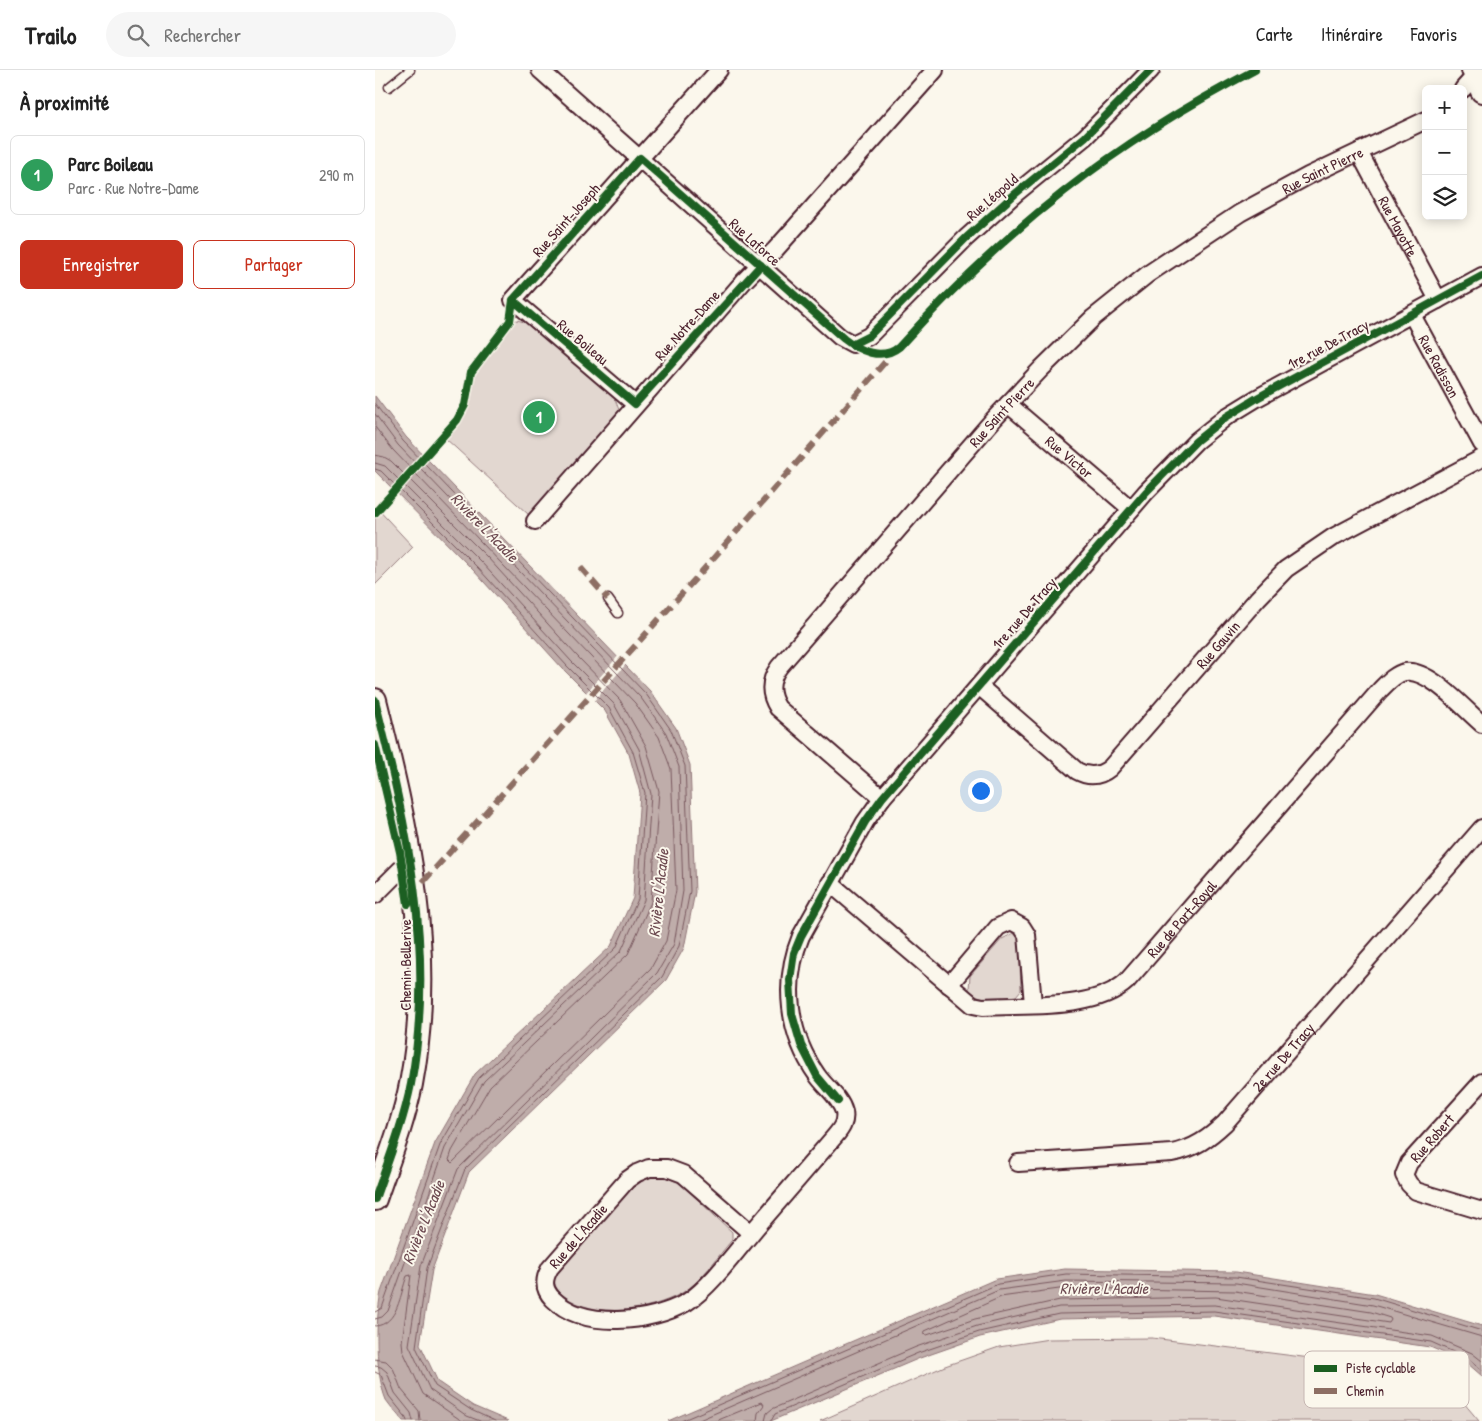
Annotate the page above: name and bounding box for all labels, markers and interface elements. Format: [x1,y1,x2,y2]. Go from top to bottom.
search box [106,12,456,57]
text: Trailo [25,19,76,51]
icon: search [124,21,152,49]
text: Rechercher [164,22,241,48]
text: Carte [1256,22,1293,47]
text: Itinéraire [1321,22,1383,47]
text: Favoris [1411,22,1457,47]
map controls [1422,85,1467,220]
button: + [1422,85,1467,130]
text: À proximité [20,88,109,117]
button: − [1422,130,1467,175]
street label: Rue Saint Pierre [1278,141,1366,199]
text: Parc Boileau [68,151,153,177]
text: 1 [34,164,40,186]
text: 290 m [319,164,354,186]
street label: Rue Léopold [962,169,1022,225]
button: layers [1422,175,1467,220]
text: Parc · Rue Notre-Dame [68,177,199,199]
street label: Rue Saint-Joseph [527,179,605,261]
street label: Rue Mayotte [1374,192,1423,260]
street label: Rue Laforce [725,213,785,271]
button: Enregistrer [20,240,183,289]
button: Partager [193,240,355,289]
street label: Rue Notre-Dame [650,285,724,365]
street label: Rue Boileau [553,314,613,370]
street label: 1re rue De Tracy [1284,314,1372,374]
street label: Rue Radisson [1414,331,1465,401]
street label: Rue Saint Pierre [964,372,1039,451]
pin: 1 [523,398,555,436]
street label: Rue Victor [1041,430,1098,483]
water label: Rivière L'Acadie [446,488,524,567]
street label: 1re rue De Tracy [987,572,1061,654]
street label: Rue Gauvin [1191,616,1245,673]
your location [968,778,994,804]
water label: Rivière L'Acadie [642,847,674,938]
street label: Rue de Port-Royal [1142,875,1221,962]
street label: Chemin Bellerive [395,919,416,1011]
street label: 2e rue De Tracy [1247,1018,1319,1096]
street label: Rue Robert [1405,1109,1460,1167]
water label: Rivière L'Acadie [396,1176,450,1267]
street label: Rue de L'Acadie [544,1199,612,1273]
water label: Rivière L'Acadie [1060,1277,1149,1299]
legend [1304,1351,1469,1408]
text: Piste cyclable [1346,1358,1416,1378]
text: Chemin [1346,1381,1384,1400]

